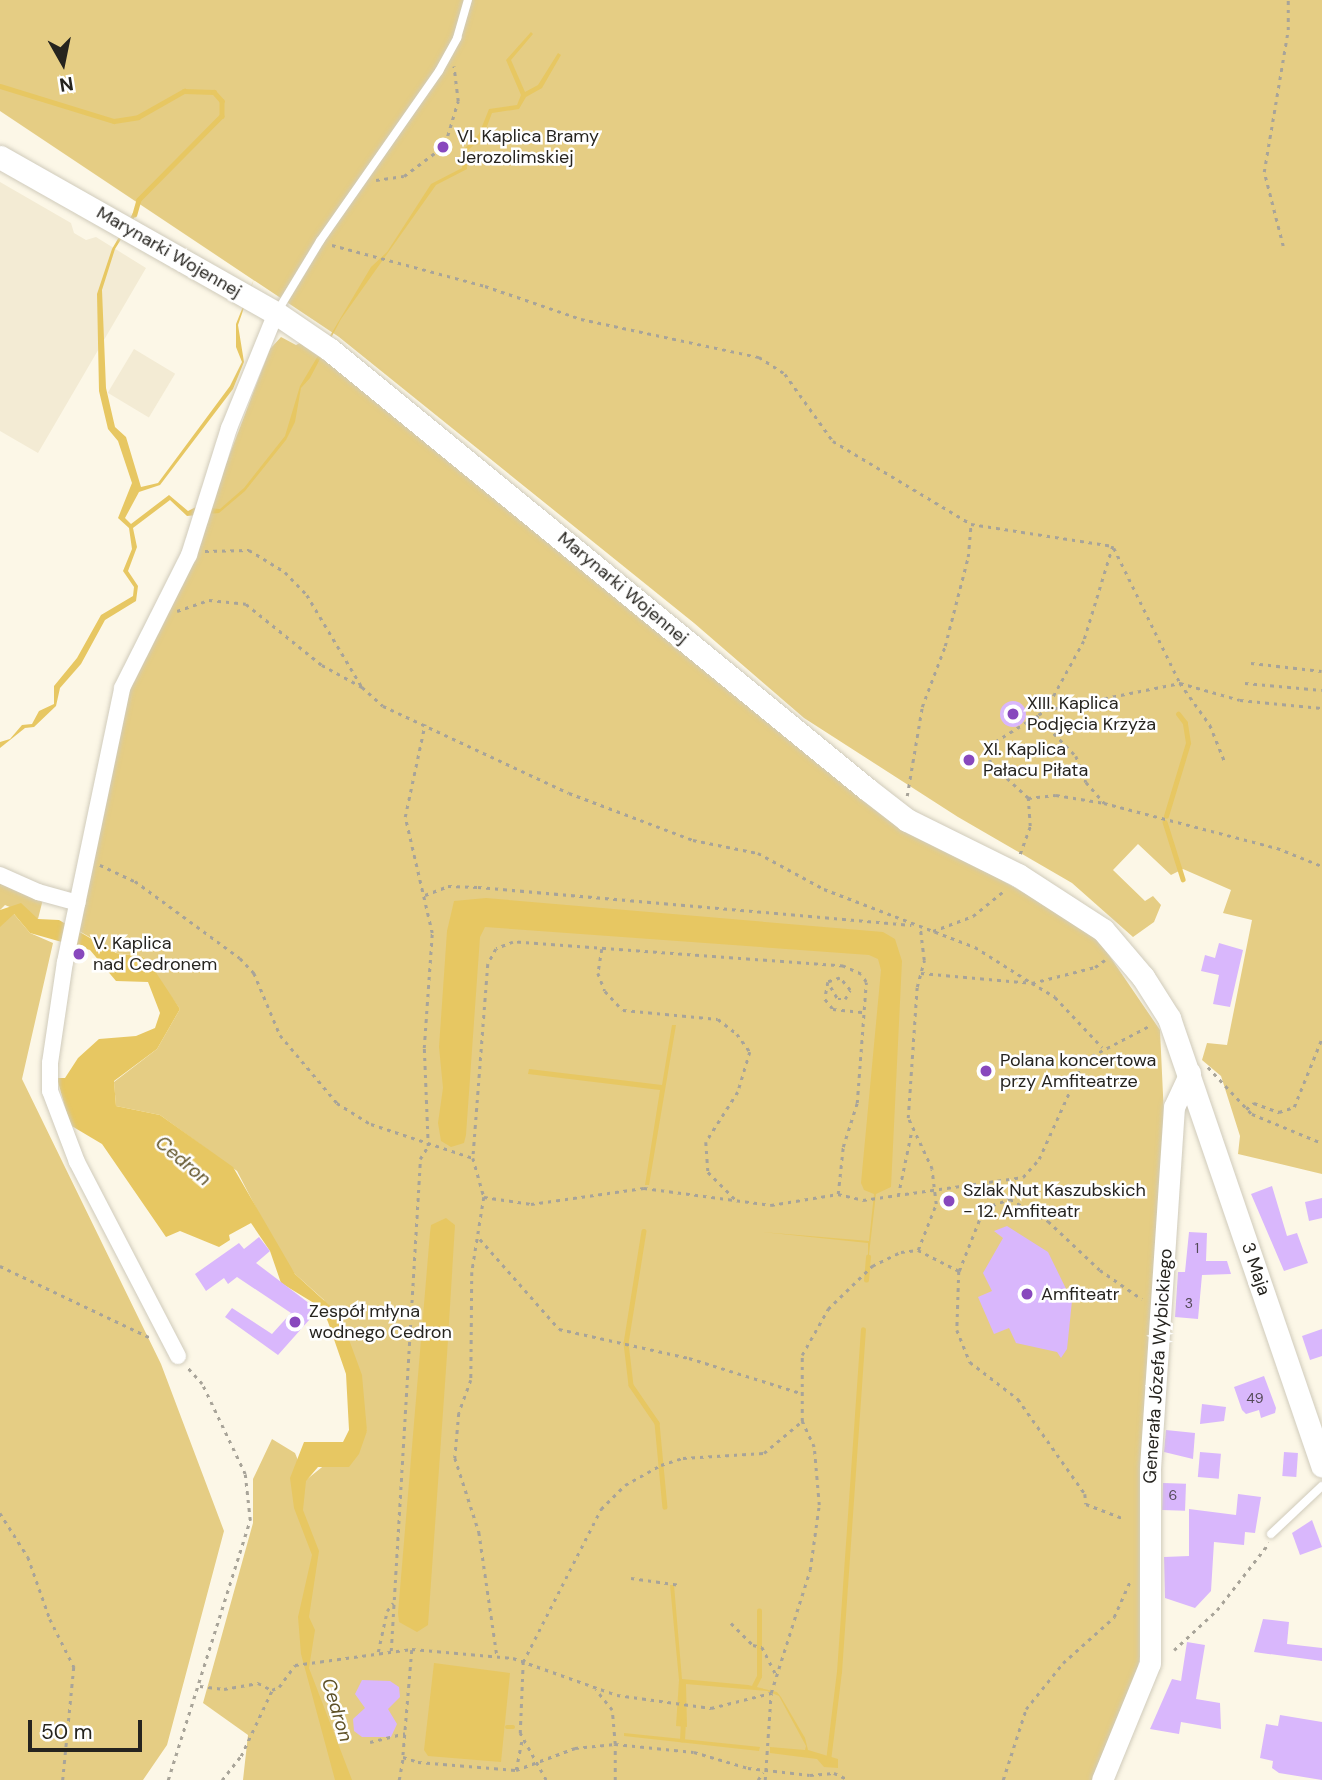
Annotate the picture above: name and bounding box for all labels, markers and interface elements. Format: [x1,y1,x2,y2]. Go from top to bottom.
north arrow [28,28,98,98]
text: N [58,71,75,98]
place label: VI. Kaplica Bramy Jerozolimskiej [457,126,599,168]
marker: VI. Kaplica Bramy Jerozolimskiej [435,139,451,155]
street label: Marynarki Wojennej [93,202,245,302]
street label: Marynarki Wojennej [553,527,693,649]
place label: XIII. Kaplica Podjęcia Krzyża [1027,693,1156,736]
marker: XIII. Kaplica Podjęcia Krzyża [1005,706,1021,722]
place label: XI. Kaplica Pałacu Piłata [983,739,1088,782]
marker: XI. Kaplica Pałacu Piłata [961,752,977,768]
place label: V. Kaplica nad Cedronem [93,933,217,976]
marker: V. Kaplica nad Cedronem [71,946,87,962]
place label: Polana koncertowa przy Amfiteatrze [1000,1050,1156,1092]
marker: Polana koncertowa przy Amfiteatrze [978,1063,994,1079]
water label: Cedron [151,1131,215,1191]
place label: Szlak Nut Kaszubskich - 12. Amfiteatr [963,1180,1146,1222]
marker: Szlak Nut Kaszubskich - 12. Amfiteatr [941,1193,957,1209]
house number: 1 [1195,1240,1199,1256]
street label: 3 Maja [1237,1240,1275,1298]
street label: Generała Józefa Wybickiego [1139,1248,1177,1484]
place label: Amfiteatr [1041,1283,1119,1305]
marker: Amfiteatr [1019,1286,1035,1302]
house number: 3 [1185,1295,1193,1311]
place label: Zespół młyna wodnego Cedron [309,1301,452,1344]
marker: Zespół młyna wodnego Cedron [287,1314,303,1330]
house number: 49 [1246,1390,1264,1406]
house number: 6 [1169,1487,1177,1503]
water label: Cedron [317,1676,357,1744]
scale bar [32,1706,145,1750]
text: 50 m [41,1718,92,1746]

